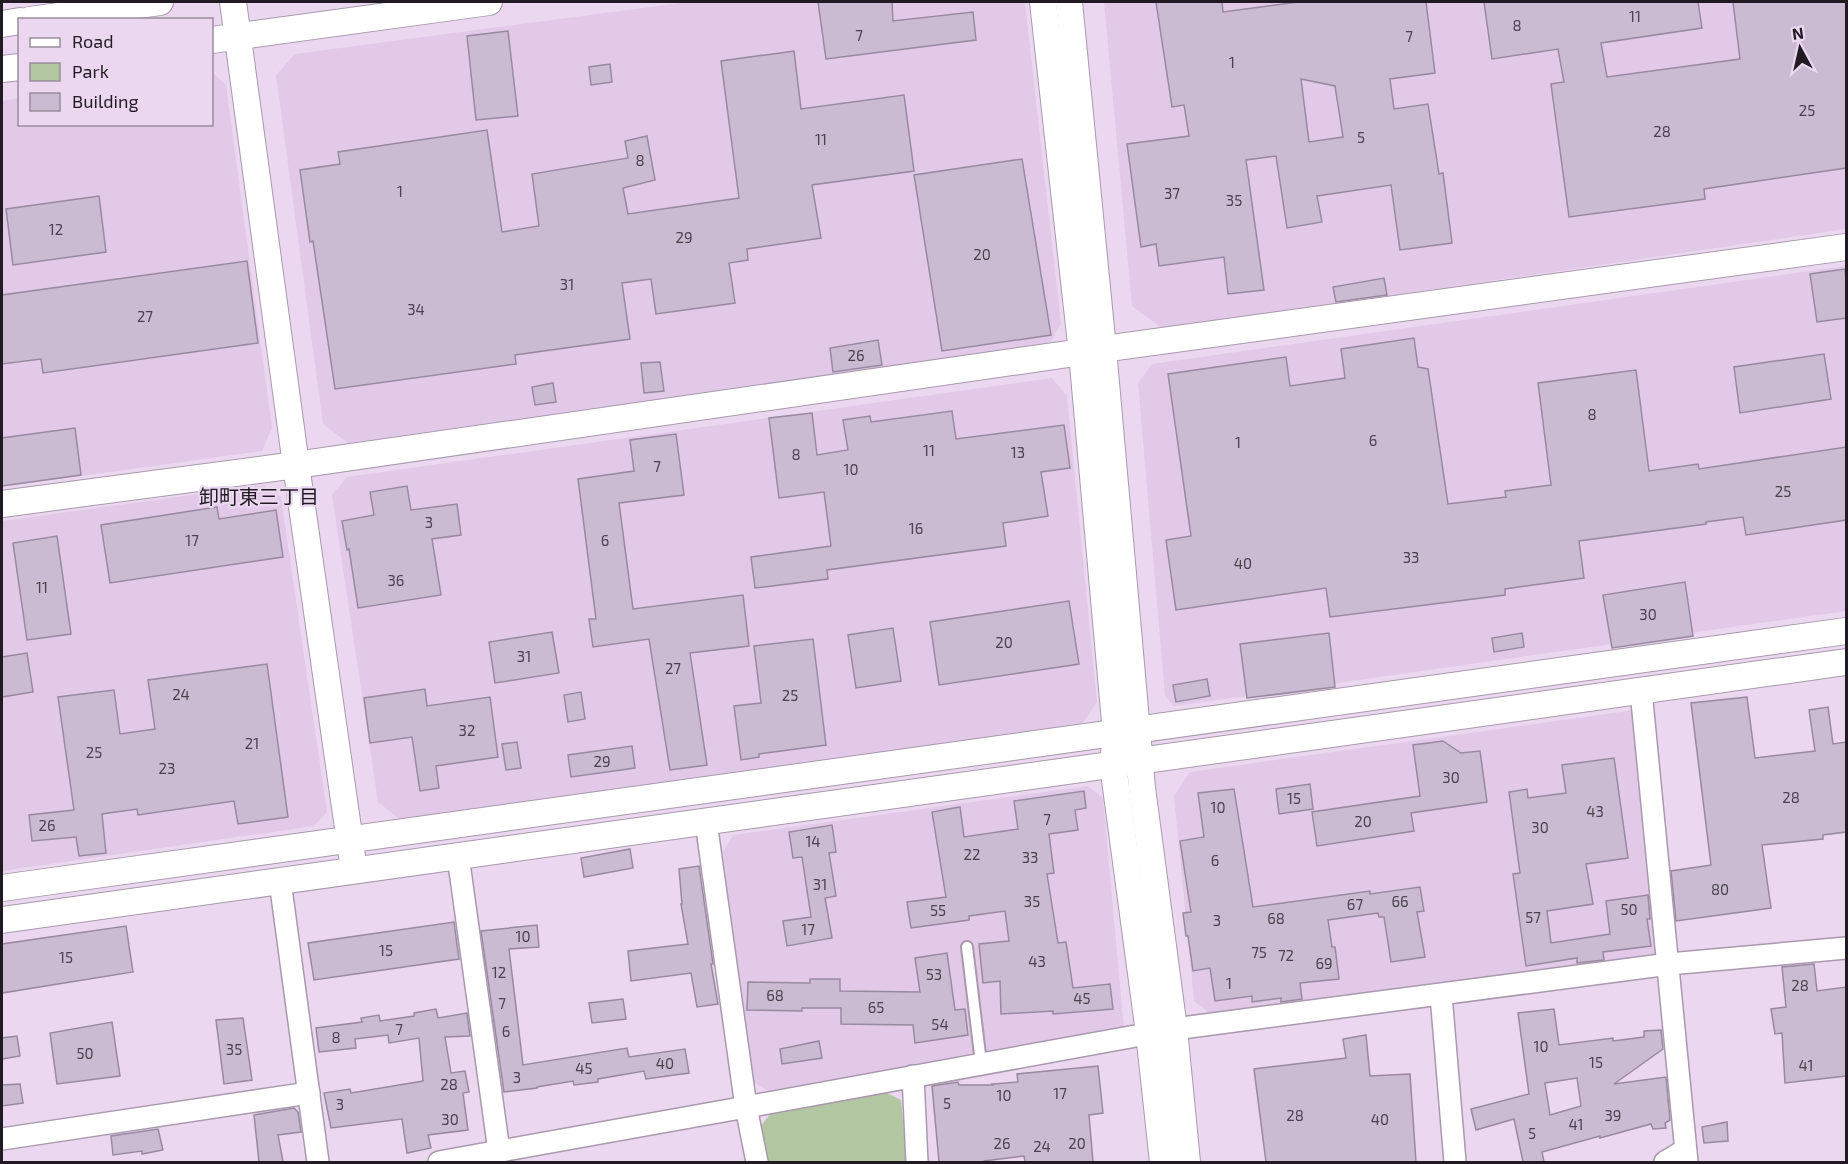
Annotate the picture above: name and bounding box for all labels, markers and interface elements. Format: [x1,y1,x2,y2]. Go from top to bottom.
house number: 11 [1629,7,1641,25]
house number: 8 [1512,16,1522,34]
legend [18,18,213,126]
north arrow [1770,18,1830,78]
text: N [1791,22,1805,43]
house number: 7 [855,26,863,44]
house number: 7 [1405,27,1413,45]
text: Road [72,30,113,52]
house number: 1 [1229,53,1235,71]
text: Park [72,60,109,82]
text: Building [72,90,139,112]
house number: 25 [1799,101,1815,119]
house number: 28 [1653,122,1671,140]
house number: 5 [1357,128,1365,146]
house number: 11 [815,130,827,148]
house number: 8 [635,151,645,169]
house number: 1 [397,182,403,200]
house number: 37 [1164,184,1180,202]
house number: 35 [1226,191,1242,209]
house number: 12 [49,220,63,238]
house number: 29 [675,228,693,246]
house number: 20 [973,245,991,263]
house number: 31 [560,275,574,293]
house number: 34 [407,300,425,318]
house number: 27 [137,307,153,325]
house number: 26 [847,346,865,364]
house number: 8 [1587,405,1597,423]
house number: 6 [1369,431,1377,449]
house number: 1 [1235,433,1241,451]
house number: 11 [923,441,935,459]
house number: 13 [1011,443,1025,461]
house number: 8 [791,445,801,463]
house number: 7 [653,457,661,475]
house number: 10 [843,460,859,478]
house number: 25 [1775,482,1791,500]
district label: 卸町東三丁目 [199,484,319,508]
house number: 3 [425,513,433,531]
house number: 16 [909,519,923,537]
house number: 17 [185,531,199,549]
house number: 6 [601,531,609,549]
house number: 33 [1403,548,1419,566]
house number: 40 [1234,554,1252,572]
house number: 36 [388,571,404,589]
house number: 11 [36,578,48,596]
house number: 30 [1639,605,1657,623]
house number: 20 [995,633,1013,651]
house number: 31 [517,647,531,665]
house number: 27 [665,659,681,677]
house number: 24 [172,685,190,703]
house number: 25 [782,686,798,704]
house number: 32 [459,721,475,739]
house number: 21 [245,734,259,752]
house number: 25 [86,743,102,761]
house number: 29 [593,752,611,770]
house number: 23 [159,759,175,777]
house number: 30 [1442,768,1460,786]
house number: 28 [1782,788,1800,806]
house number: 15 [1287,789,1301,807]
house number: 10 [1210,798,1226,816]
house number: 43 [1586,802,1604,820]
house number: 7 [1043,810,1051,828]
house number: 20 [1354,812,1372,830]
house number: 26 [38,816,56,834]
house number: 30 [1531,818,1549,836]
house number: 14 [805,832,821,850]
house number: 22 [964,845,980,863]
house number: 33 [1022,848,1038,866]
house number: 6 [1211,851,1219,869]
house number: 31 [813,875,827,893]
house number: 80 [1711,880,1729,898]
house number: 35 [1024,892,1040,910]
house number: 66 [1391,892,1409,910]
house number: 67 [1347,895,1363,913]
house number: 50 [1620,900,1638,918]
house number: 55 [930,901,946,919]
house number: 57 [1525,908,1541,926]
house number: 68 [1267,909,1285,927]
house number: 3 [1213,911,1221,929]
house number: 17 [801,920,815,938]
house number: 10 [515,927,531,945]
house number: 15 [379,941,393,959]
house number: 75 [1251,943,1267,961]
house number: 72 [1278,946,1294,964]
house number: 15 [59,948,73,966]
house number: 43 [1028,952,1046,970]
house number: 69 [1315,954,1333,972]
house number: 12 [492,963,506,981]
house number: 53 [926,965,942,983]
house number: 1 [1226,974,1232,992]
house number: 28 [1791,976,1809,994]
house number: 68 [766,986,784,1004]
house number: 45 [1073,989,1091,1007]
house number: 7 [498,994,506,1012]
house number: 65 [868,998,884,1016]
house number: 54 [931,1015,949,1033]
house number: 7 [395,1020,403,1038]
house number: 6 [502,1022,510,1040]
house number: 8 [331,1028,341,1046]
house number: 10 [1533,1037,1549,1055]
house number: 35 [226,1040,242,1058]
house number: 50 [76,1044,94,1062]
house number: 15 [1589,1053,1603,1071]
house number: 40 [656,1054,674,1072]
house number: 41 [1798,1056,1814,1074]
house number: 45 [575,1059,593,1077]
house number: 3 [513,1068,521,1086]
house number: 28 [440,1075,458,1093]
house number: 17 [1053,1084,1067,1102]
house number: 10 [996,1086,1012,1104]
house number: 5 [943,1094,951,1112]
house number: 3 [336,1095,344,1113]
house number: 28 [1286,1106,1304,1124]
house number: 39 [1605,1106,1621,1124]
house number: 30 [441,1110,459,1128]
house number: 40 [1371,1110,1389,1128]
house number: 41 [1568,1115,1584,1133]
house number: 5 [1528,1124,1536,1142]
house number: 26 [993,1134,1011,1152]
house number: 20 [1068,1134,1086,1152]
house number: 24 [1033,1137,1051,1155]

